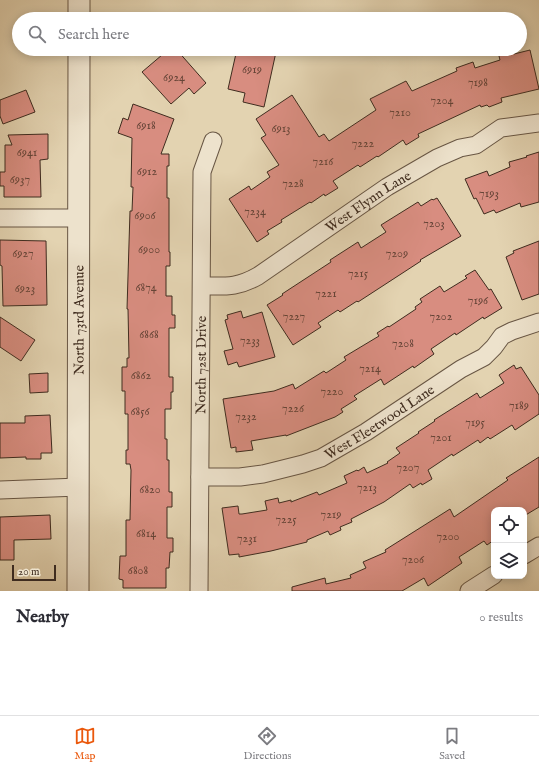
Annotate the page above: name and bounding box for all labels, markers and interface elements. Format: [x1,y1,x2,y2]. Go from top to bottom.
search box [12,12,527,56]
icon: search [26,23,48,45]
text: Search here [58,25,129,44]
house number: 6919 [242,62,262,77]
house number: 6924 [163,70,185,85]
house number: 7198 [468,75,488,90]
house number: 7204 [430,93,454,108]
house number: 7210 [389,105,411,120]
house number: 6918 [136,118,156,133]
house number: 6913 [271,121,291,136]
house number: 7222 [352,136,375,151]
house number: 6941 [17,145,37,160]
house number: 7216 [313,154,334,169]
house number: 6912 [137,164,158,179]
street label: West Flynn Lane [322,167,415,237]
house number: 6937 [10,172,30,187]
house number: 7228 [282,176,304,191]
house number: 7193 [479,186,499,201]
house number: 7234 [244,204,266,219]
house number: 6906 [134,208,157,223]
house number: 7203 [423,216,445,231]
house number: 6900 [138,242,160,257]
house number: 6927 [12,246,34,261]
house number: 7209 [386,246,408,261]
street label: North 73rd Avenue [70,264,89,375]
house number: 7215 [348,266,369,281]
house number: 6874 [135,280,157,295]
house number: 6923 [15,281,35,296]
house number: 7221 [315,286,337,301]
house number: 7196 [468,293,489,308]
house number: 7227 [283,309,305,324]
house number: 7202 [430,309,453,324]
street label: North 72st Drive [192,315,211,414]
house number: 6868 [139,327,159,342]
house number: 7233 [240,333,260,348]
house number: 7208 [392,336,414,351]
house number: 7214 [359,361,381,376]
house number: 6862 [131,368,152,383]
street label: West Fleetwood Lane [321,381,439,464]
house number: 7220 [321,384,343,399]
house number: 7189 [509,398,529,413]
house number: 7226 [282,401,305,416]
house number: 6856 [130,404,151,419]
house number: 7232 [235,409,257,424]
house number: 7195 [465,415,485,430]
house number: 7201 [430,430,452,445]
house number: 7207 [397,460,419,475]
house number: 7213 [357,480,377,495]
house number: 6820 [139,482,161,497]
house number: 7219 [321,507,341,522]
map controls [491,507,527,579]
button: locate [491,507,527,543]
house number: 7225 [275,512,297,527]
house number: 6814 [136,526,156,541]
house number: 7200 [436,529,460,544]
house number: 7231 [237,531,257,546]
button: layers [491,543,527,579]
house number: 7206 [402,552,425,567]
scale bar [12,563,56,582]
house number: 6808 [128,563,148,578]
text: 20 m [18,565,39,579]
text: Nearby [16,607,69,628]
text: 0 results [479,609,523,626]
tab: Map [74,725,96,763]
tab: Directions [244,725,291,763]
tab: Saved [439,725,465,763]

